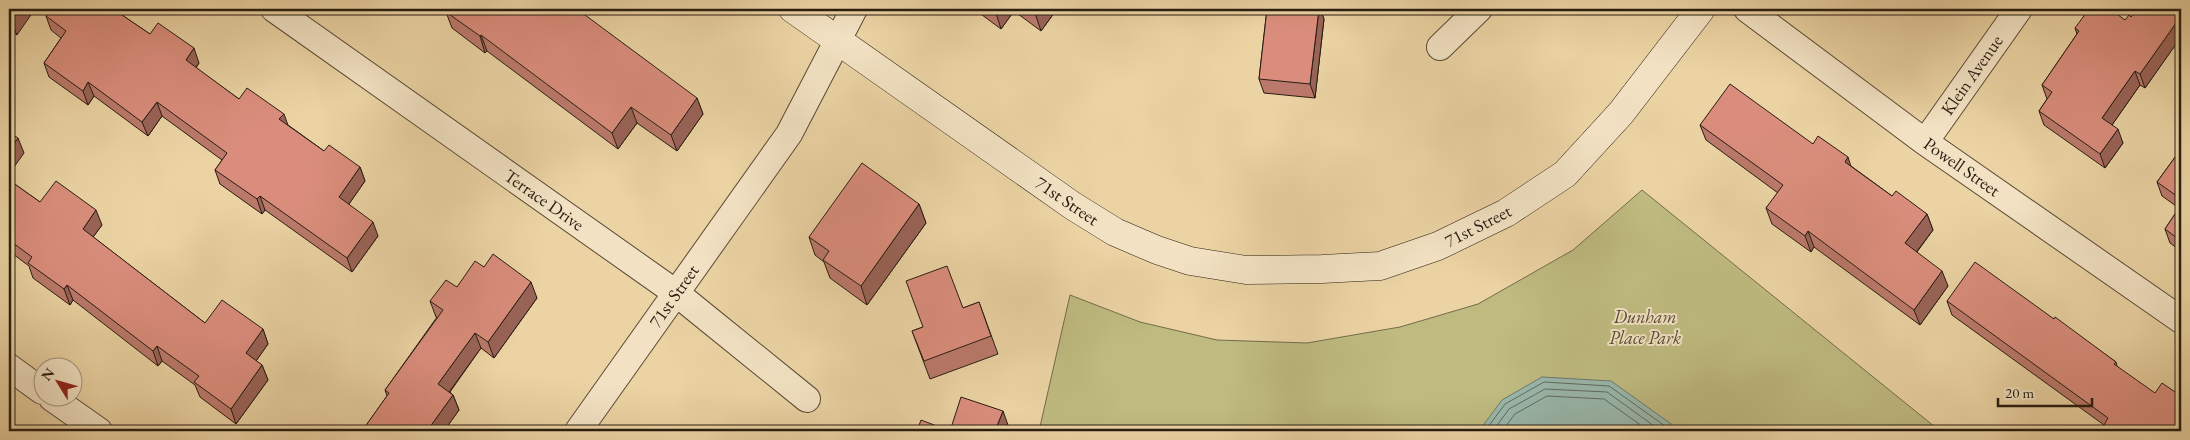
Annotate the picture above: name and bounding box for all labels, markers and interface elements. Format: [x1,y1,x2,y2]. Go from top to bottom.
street label: Klein Avenue [1936,30,2008,119]
street label: Powell Street [1919,132,2005,202]
street label: Terrace Drive [500,164,589,236]
street label: 71st Street [1031,171,1104,230]
street label: 71st Street [1441,199,1515,252]
street label: 71st Street [644,259,704,332]
park label: Dunham Place Park [1609,305,1681,349]
north arrow [32,358,82,408]
text: N [37,364,59,384]
scale bar [1998,375,2091,407]
text: 20 m [2005,383,2034,402]

